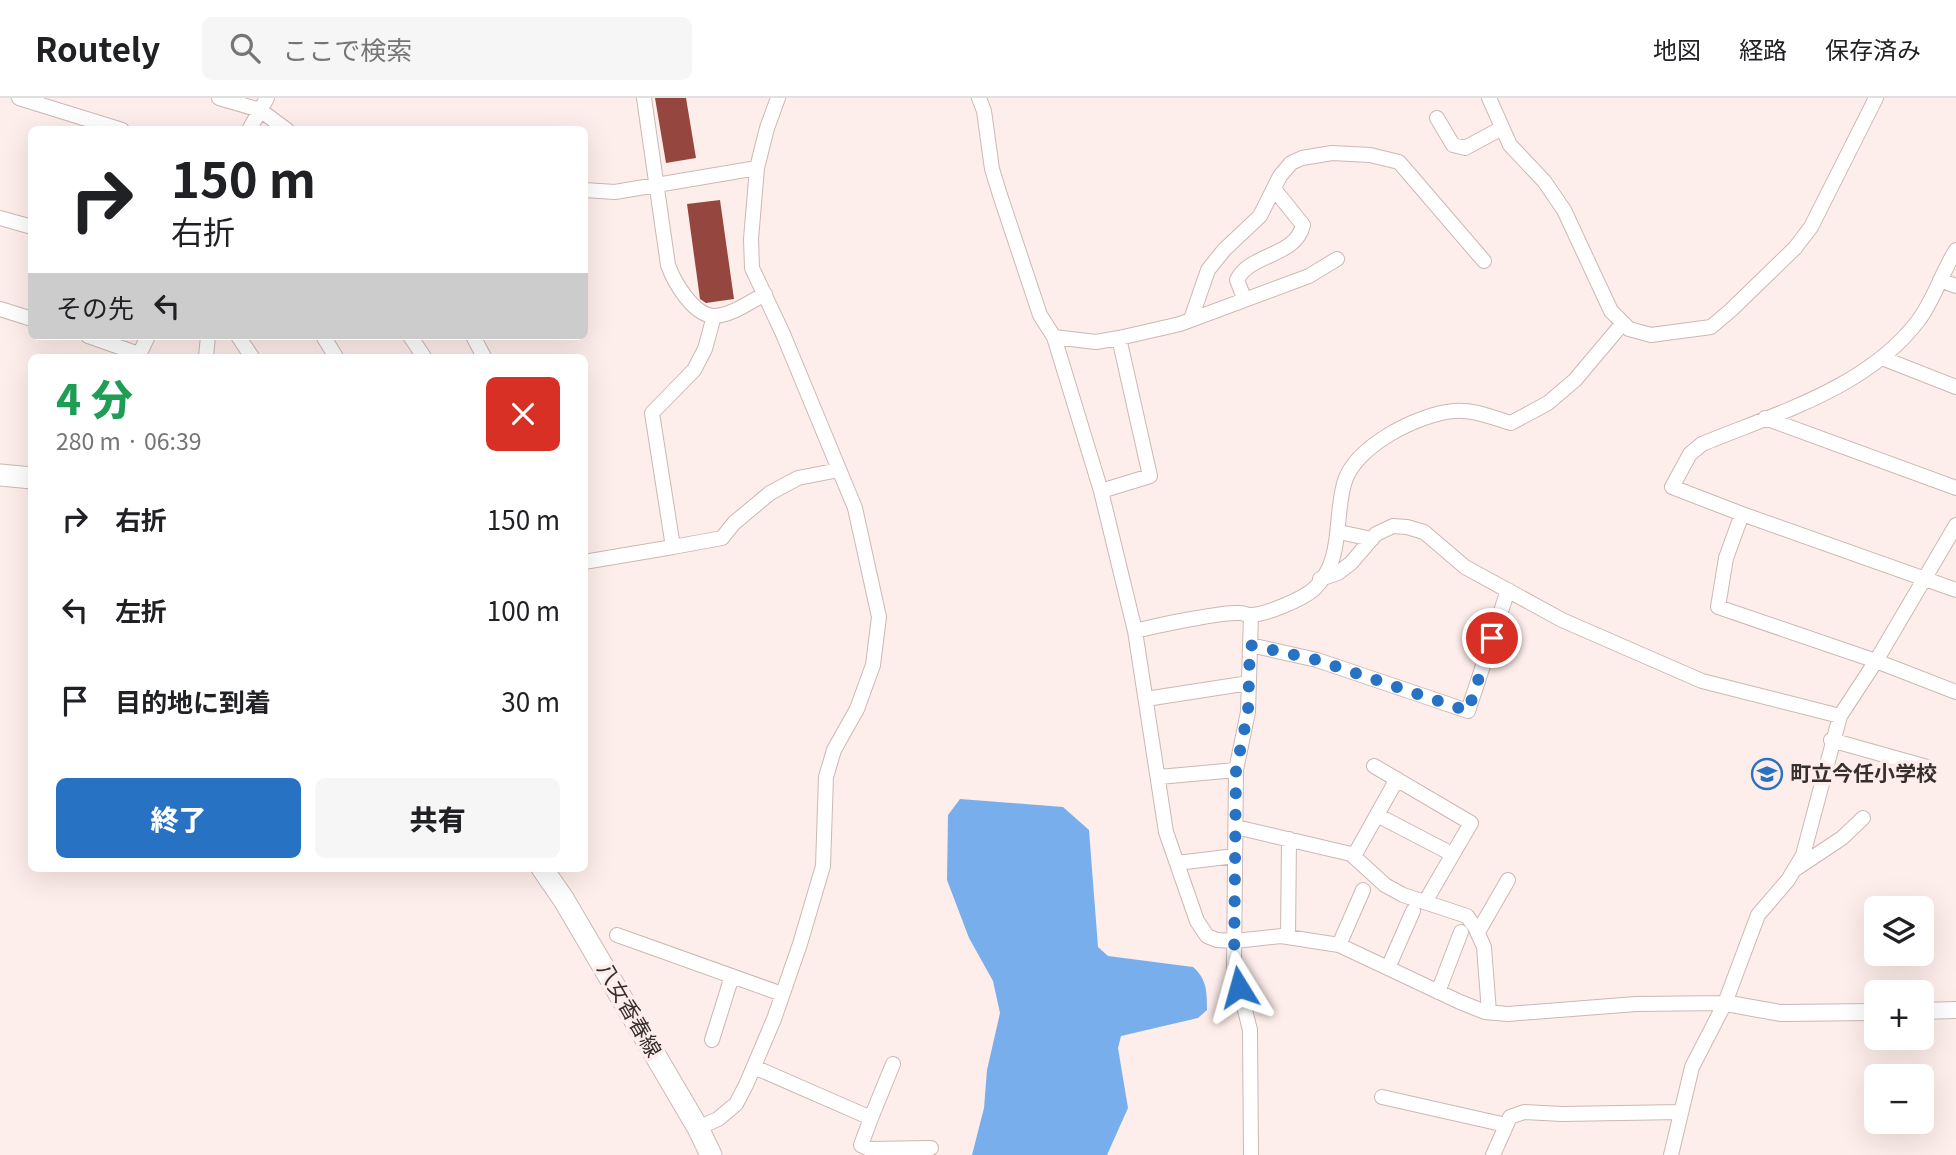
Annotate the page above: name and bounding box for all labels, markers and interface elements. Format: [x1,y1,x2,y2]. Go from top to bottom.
search box [202,17,692,80]
text: Routely [35,24,160,72]
icon: search [226,29,264,67]
text: ここで検索 [282,30,412,67]
text: 地図 [1653,31,1701,66]
text: 経路 [1739,31,1787,66]
text: 保存済み [1825,31,1921,66]
text: 150 m [171,141,316,212]
icon: right [56,154,147,245]
text: 右折 [171,207,235,253]
icon: left [148,287,186,325]
text: その先 [56,288,134,325]
text: 4 分 [56,366,133,427]
button: close [486,377,560,451]
text: 280 m · 06:39 [56,423,201,457]
icon: right [56,500,94,538]
text: 右折 [115,500,167,537]
text: 150 m [487,500,560,537]
icon: left [56,591,94,629]
text: 左折 [115,591,167,628]
text: 100 m [487,591,560,628]
pin [1462,608,1522,668]
icon: arrive [1473,619,1511,657]
icon: arrive [56,682,94,720]
text: 目的地に到着 [115,682,271,719]
text: 30 m [501,682,560,719]
school or university icon: 町立今任小学校 [1750,757,1784,791]
place label: 町立今任小学校 [1790,757,1937,787]
button: 終了 [56,778,301,858]
button: 共有 [315,778,560,858]
map controls [1864,896,1934,1134]
button: layers [1864,896,1934,966]
position arrow [1202,950,1276,1024]
street label: 八女香春線 [591,956,670,1062]
button: + [1864,980,1934,1050]
button: − [1864,1064,1934,1134]

